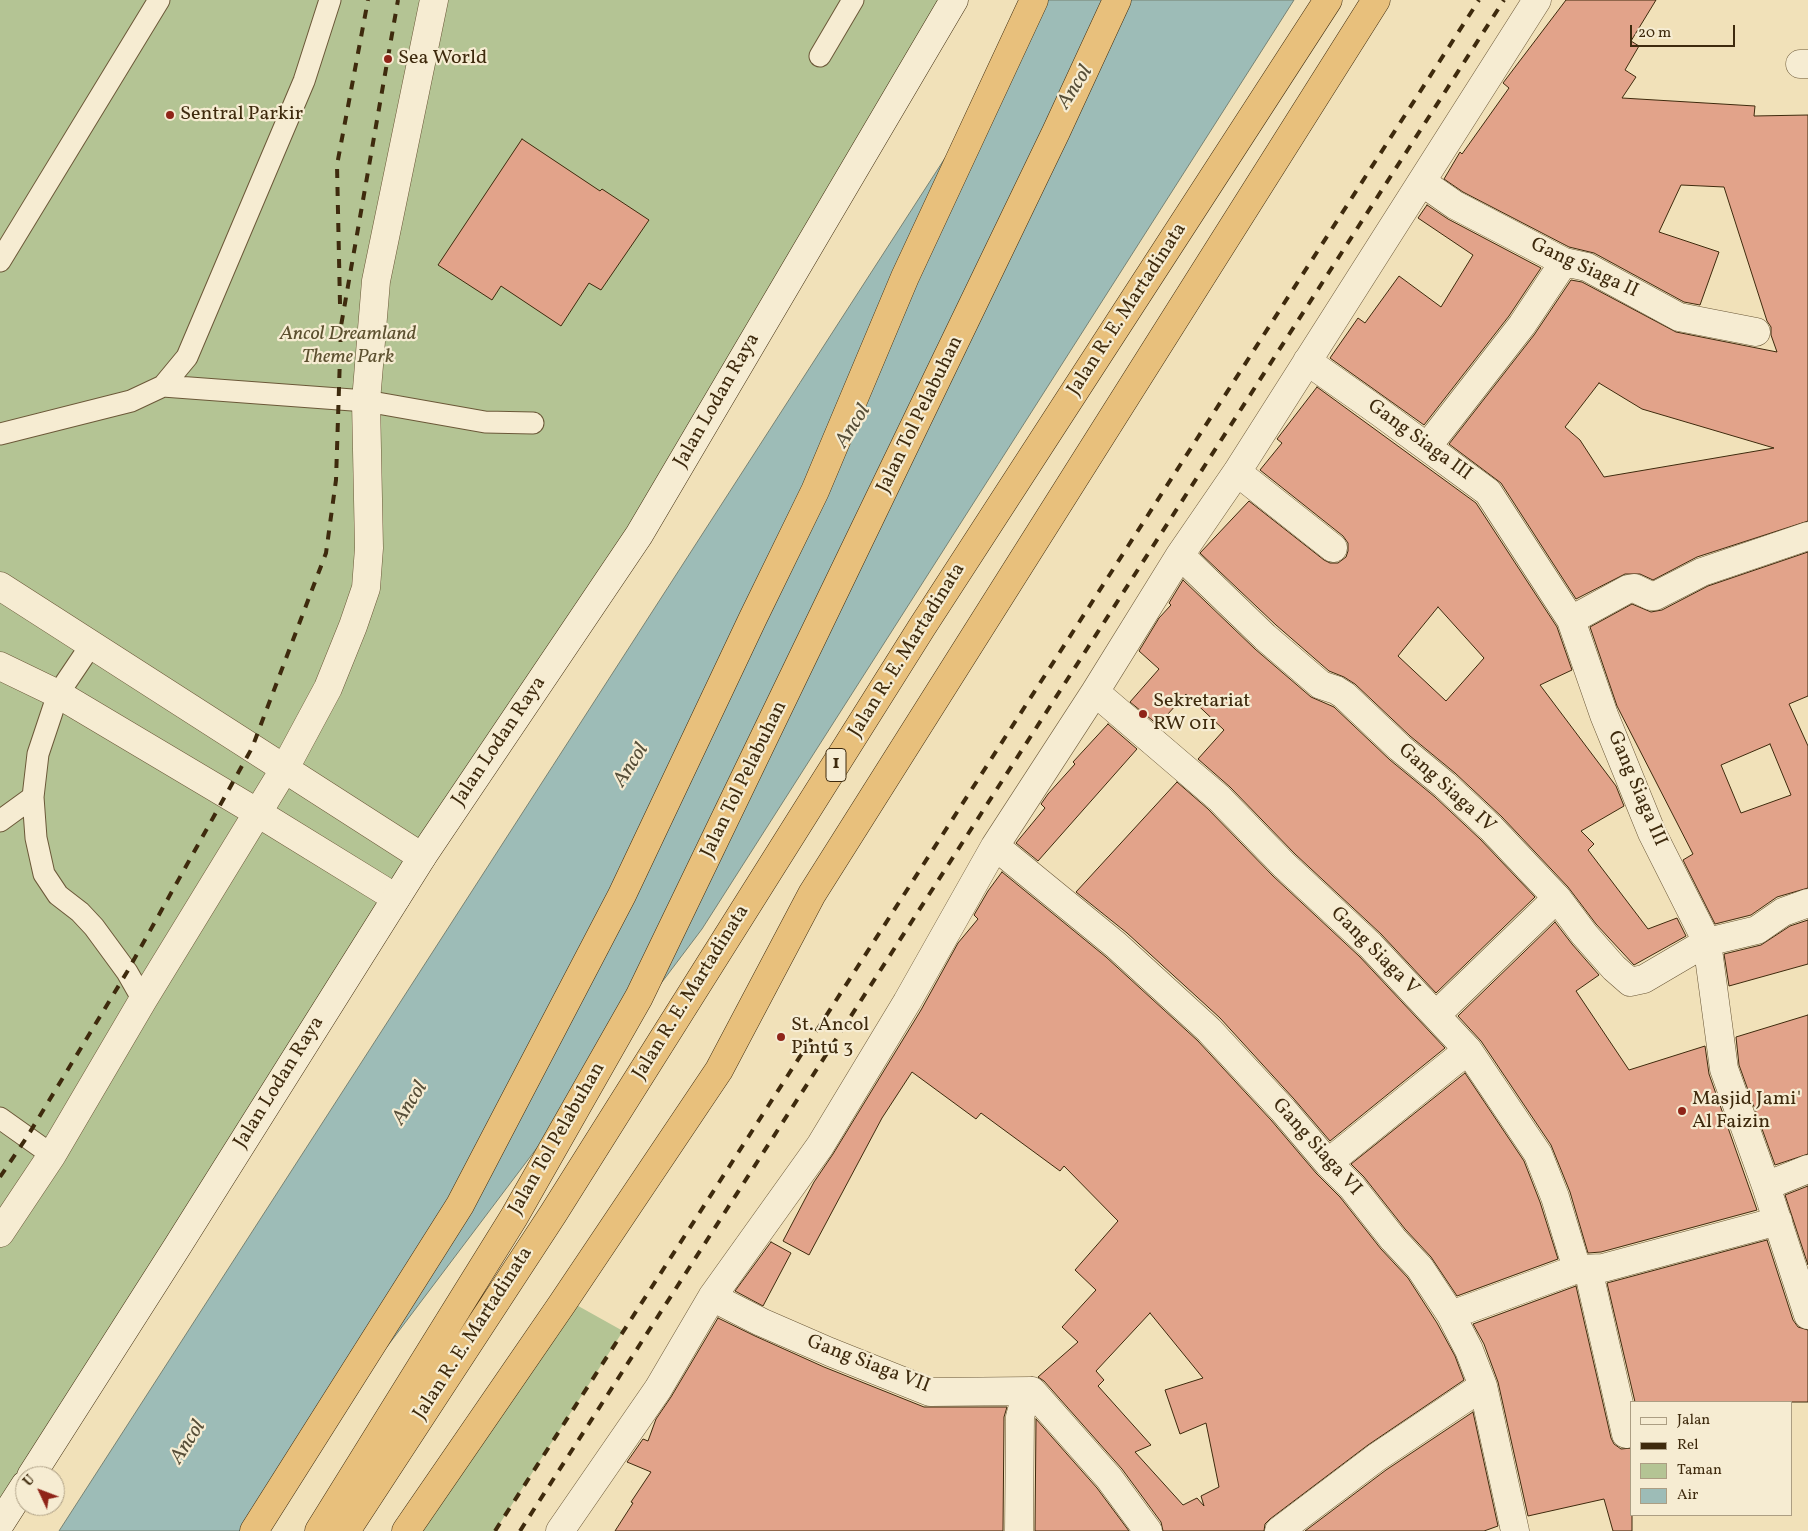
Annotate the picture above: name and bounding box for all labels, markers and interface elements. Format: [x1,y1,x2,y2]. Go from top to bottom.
scale bar [1633,15,1738,47]
text: 20 m [1638,23,1671,44]
place label: Sea World [398,47,487,71]
marker: Sea World [382,53,394,65]
water label: Ancol [1053,61,1099,115]
place label: Sentral Parkir [180,103,303,127]
marker: Sentral Parkir [164,109,176,121]
street label: Jalan R. E. Martadinata [1063,219,1193,401]
street label: Gang Siaga II [1526,234,1642,304]
park label: Ancol Dreamland Theme Park [280,323,416,370]
street label: Jalan Lodan Raya [670,330,766,472]
street label: Jalan Tol Pelabuhan [873,333,969,497]
street label: Gang Siaga III [1362,395,1476,487]
water label: Ancol [831,400,877,454]
street label: Jalan R. E. Martadinata [844,559,972,743]
street label: Jalan Lodan Raya [448,673,552,811]
place label: Sekretariat RW 011 [1153,690,1250,737]
street label: Jalan Tol Pelabuhan [697,698,793,862]
marker: Sekretariat RW 011 [1137,708,1149,720]
street label: Gang Siaga III [1601,728,1671,850]
water label: Ancol [609,739,655,793]
street label: Gang Siaga IV [1392,739,1500,839]
road number: 1 [826,748,846,782]
street label: Jalan R. E. Martadinata [628,901,756,1085]
street label: Gang Siaga V [1325,903,1423,1001]
street label: Jalan Lodan Raya [230,1013,330,1153]
place label: St. Ancol Pintu 3 [791,1014,869,1061]
marker: St. Ancol Pintu 3 [775,1031,787,1043]
street label: Jalan Tol Pelabuhan [505,1059,611,1219]
water label: Ancol [388,1077,434,1131]
place label: Masjid Jami' Al Faizin [1692,1088,1801,1135]
street label: Gang Siaga VI [1266,1094,1366,1202]
marker: Masjid Jami' Al Faizin [1676,1105,1688,1117]
street label: Jalan R. E. Martadinata [409,1243,539,1425]
street label: Gang Siaga VII [803,1331,933,1399]
legend [1630,1401,1793,1516]
text: Jalan [1677,1410,1710,1431]
water label: Ancol [166,1416,212,1470]
text: Rel [1677,1435,1699,1456]
text: Taman [1677,1460,1722,1481]
north arrow [15,1466,65,1516]
text: U [19,1471,40,1491]
text: Air [1677,1485,1698,1506]

